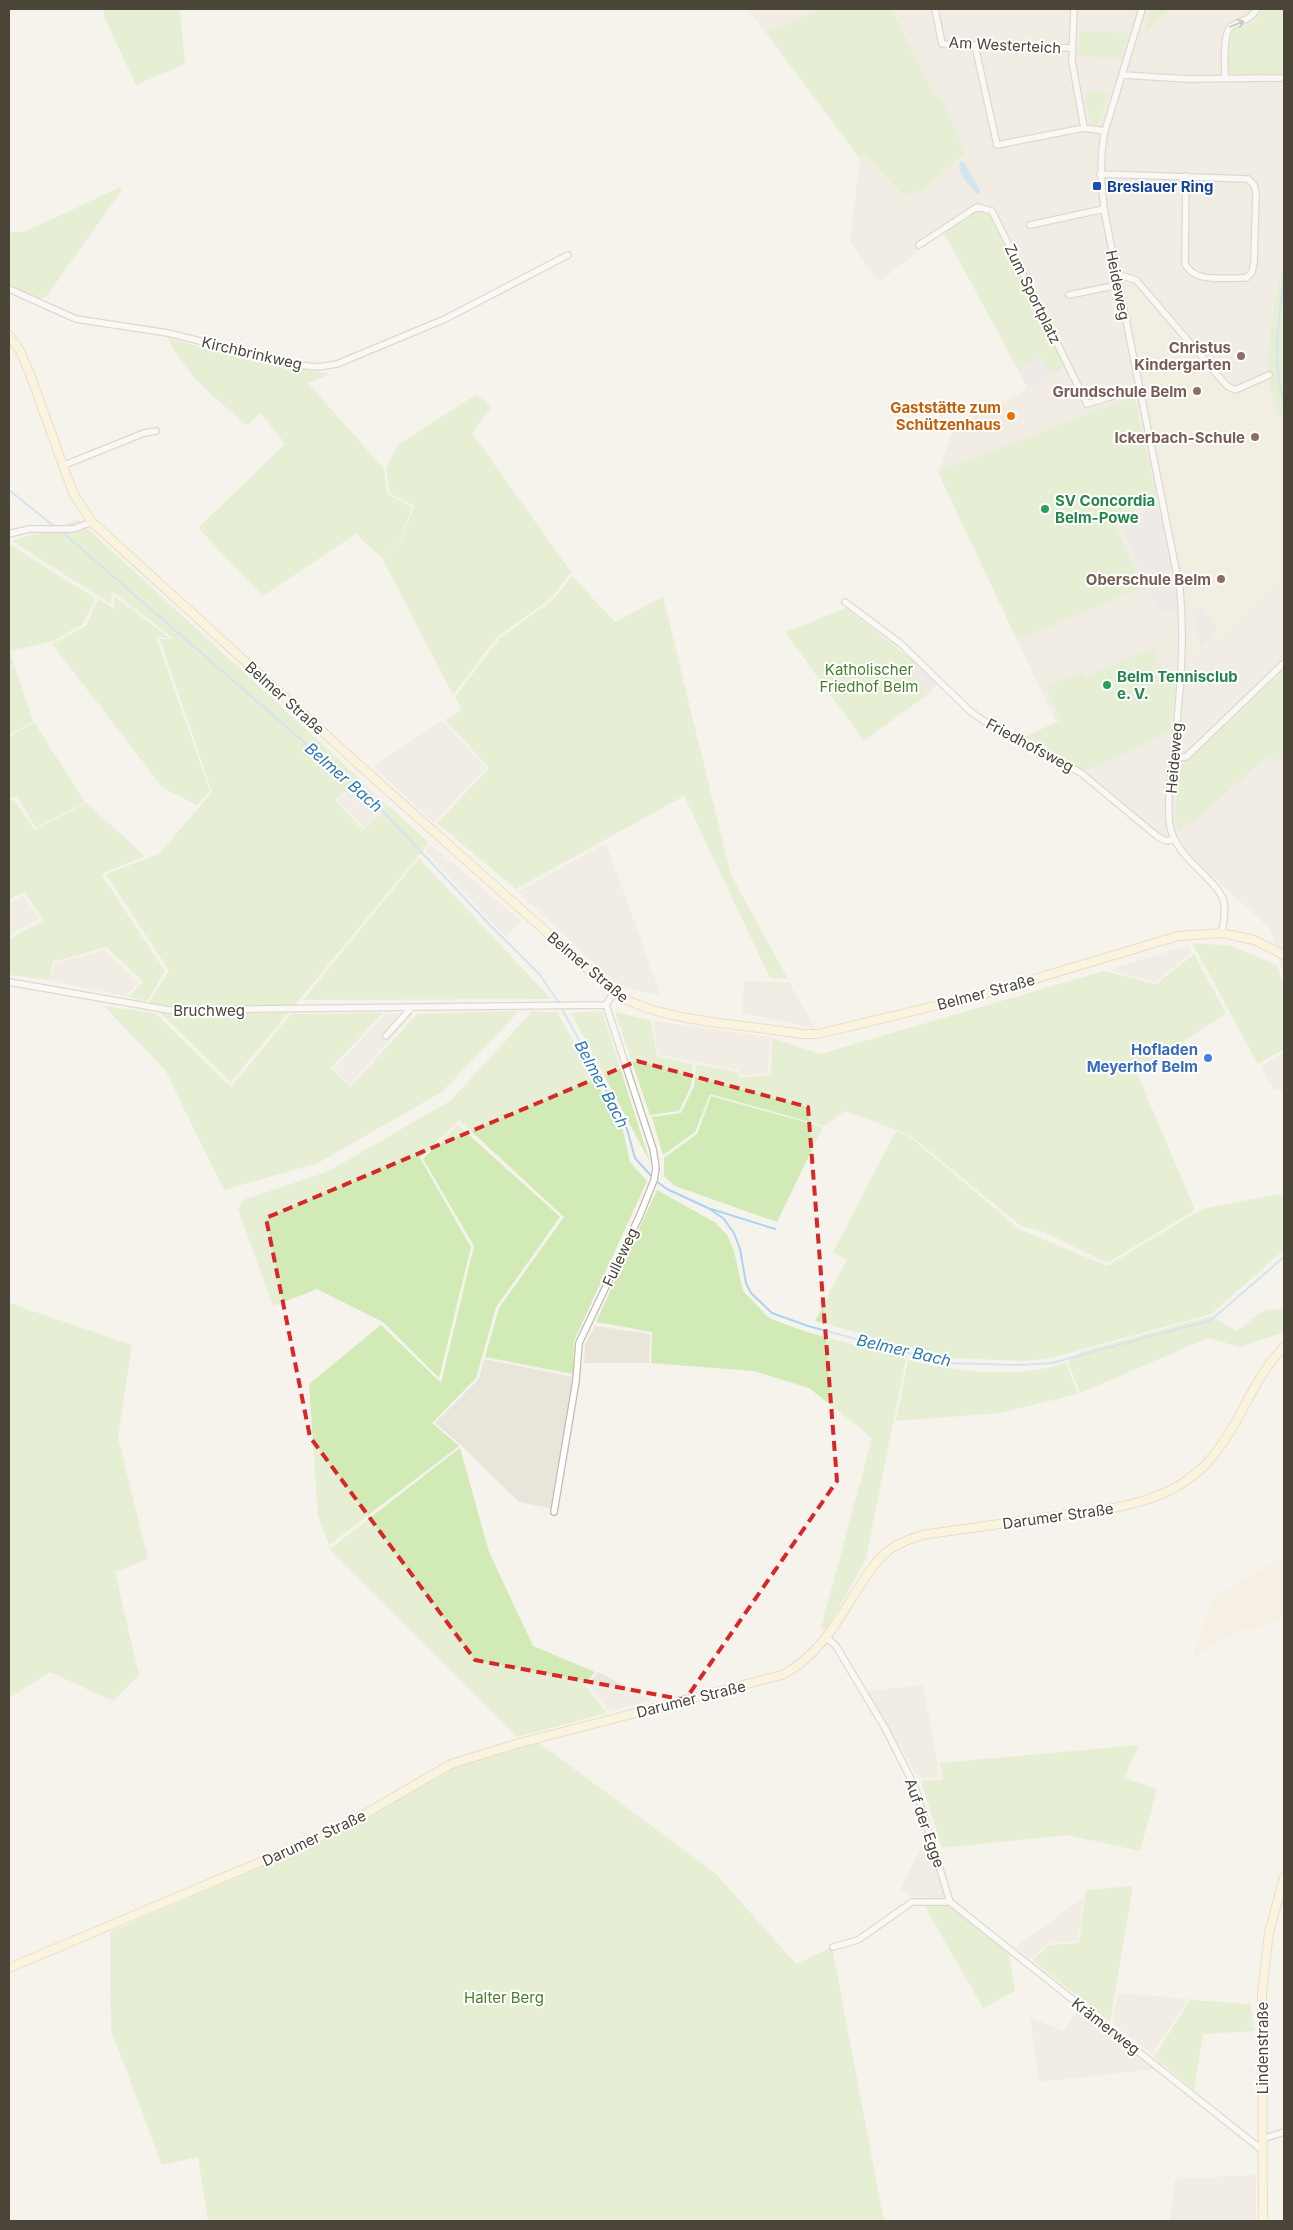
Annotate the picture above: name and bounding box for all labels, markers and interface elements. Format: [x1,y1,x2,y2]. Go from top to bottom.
one-way arrow [1229,19,1244,28]
street label: Am Westerteich [948,33,1062,57]
place label: Breslauer Ring [1107,177,1213,196]
marker: Breslauer Ring [1091,180,1103,192]
street label: Zum Sportplatz [1001,241,1065,347]
street label: Heideweg [1102,248,1134,322]
street label: Kirchbrinkweg [200,332,304,374]
place label: Christus Kindergarten [1134,338,1231,374]
marker: Christus Kindergarten [1235,350,1247,362]
place label: Grundschule Belm [1052,382,1187,401]
marker: Grundschule Belm [1191,385,1203,397]
place label: Gaststätte zum Schützenhaus [890,398,1001,434]
marker: Gaststätte zum Schützenhaus [1005,410,1017,422]
place label: Ickerbach-Schule [1115,428,1245,447]
marker: Ickerbach-Schule [1249,431,1261,443]
place label: SV Concordia Belm-Powe [1055,491,1155,527]
marker: SV Concordia Belm-Powe [1039,503,1051,515]
place label: Oberschule Belm [1086,570,1211,589]
marker: Oberschule Belm [1215,573,1227,585]
street label: Belmer Straße [241,657,329,739]
park label: Katholischer Friedhof Belm [820,660,918,696]
place label: Belm Tennisclub e. V. [1117,667,1238,703]
marker: Belm Tennisclub e. V. [1101,679,1113,691]
street label: Friedhofsweg [983,714,1077,776]
street label: Heideweg [1161,722,1187,794]
water label: Belmer Bach [301,738,387,816]
street label: Belmer Straße [543,927,633,1007]
street label: Belmer Straße [935,970,1037,1014]
street label: Bruchweg [173,1001,245,1020]
water label: Belmer Bach [571,1037,633,1131]
place label: Hofladen Meyerhof Belm [1087,1040,1198,1076]
marker: Hofladen Meyerhof Belm [1202,1052,1214,1064]
street label: Fulleweg [598,1224,642,1290]
water label: Belmer Bach [855,1329,953,1371]
street label: Darumer Straße [1001,1499,1115,1533]
street label: Darumer Straße [634,1676,748,1722]
street label: Auf der Egge [901,1776,949,1870]
street label: Darumer Straße [259,1806,369,1870]
park label: Halter Berg [464,1988,544,2007]
street label: Krämerweg [1068,1993,1144,2059]
street label: Lindenstraße [1253,2002,1272,2094]

